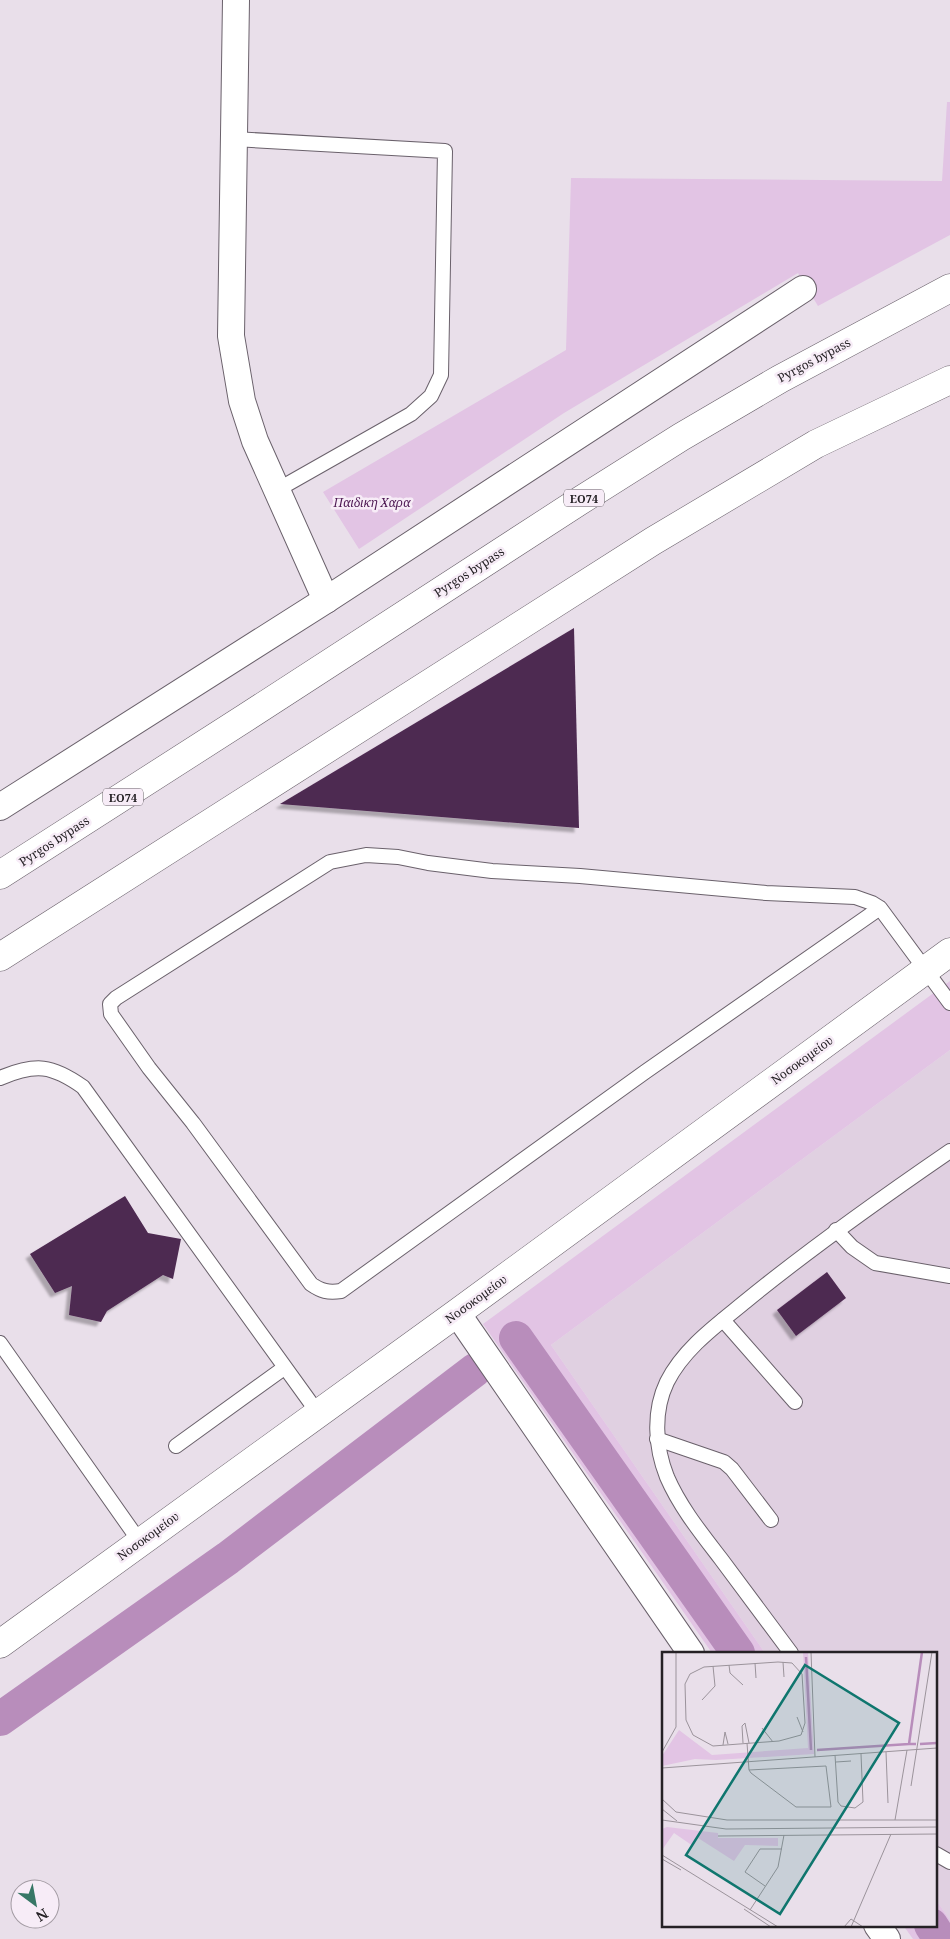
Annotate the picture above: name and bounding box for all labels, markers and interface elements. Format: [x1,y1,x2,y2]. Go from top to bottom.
street label: Pyrgos bypass [774,334,854,386]
road number: ΕΟ74 [564,489,604,506]
park label: Παιδικη Χαρα [332,494,411,511]
street label: Pyrgos bypass [431,543,507,601]
road number: ΕΟ74 [103,789,143,806]
street label: Pyrgos bypass [16,812,92,870]
street label: Νοσοκομείου [768,1032,836,1088]
street label: Νοσοκομείου [442,1271,510,1327]
street label: Νοσοκομείου [114,1508,182,1564]
inset map [662,1652,938,1926]
north arrow [10,1879,60,1929]
text: N [32,1904,52,1926]

